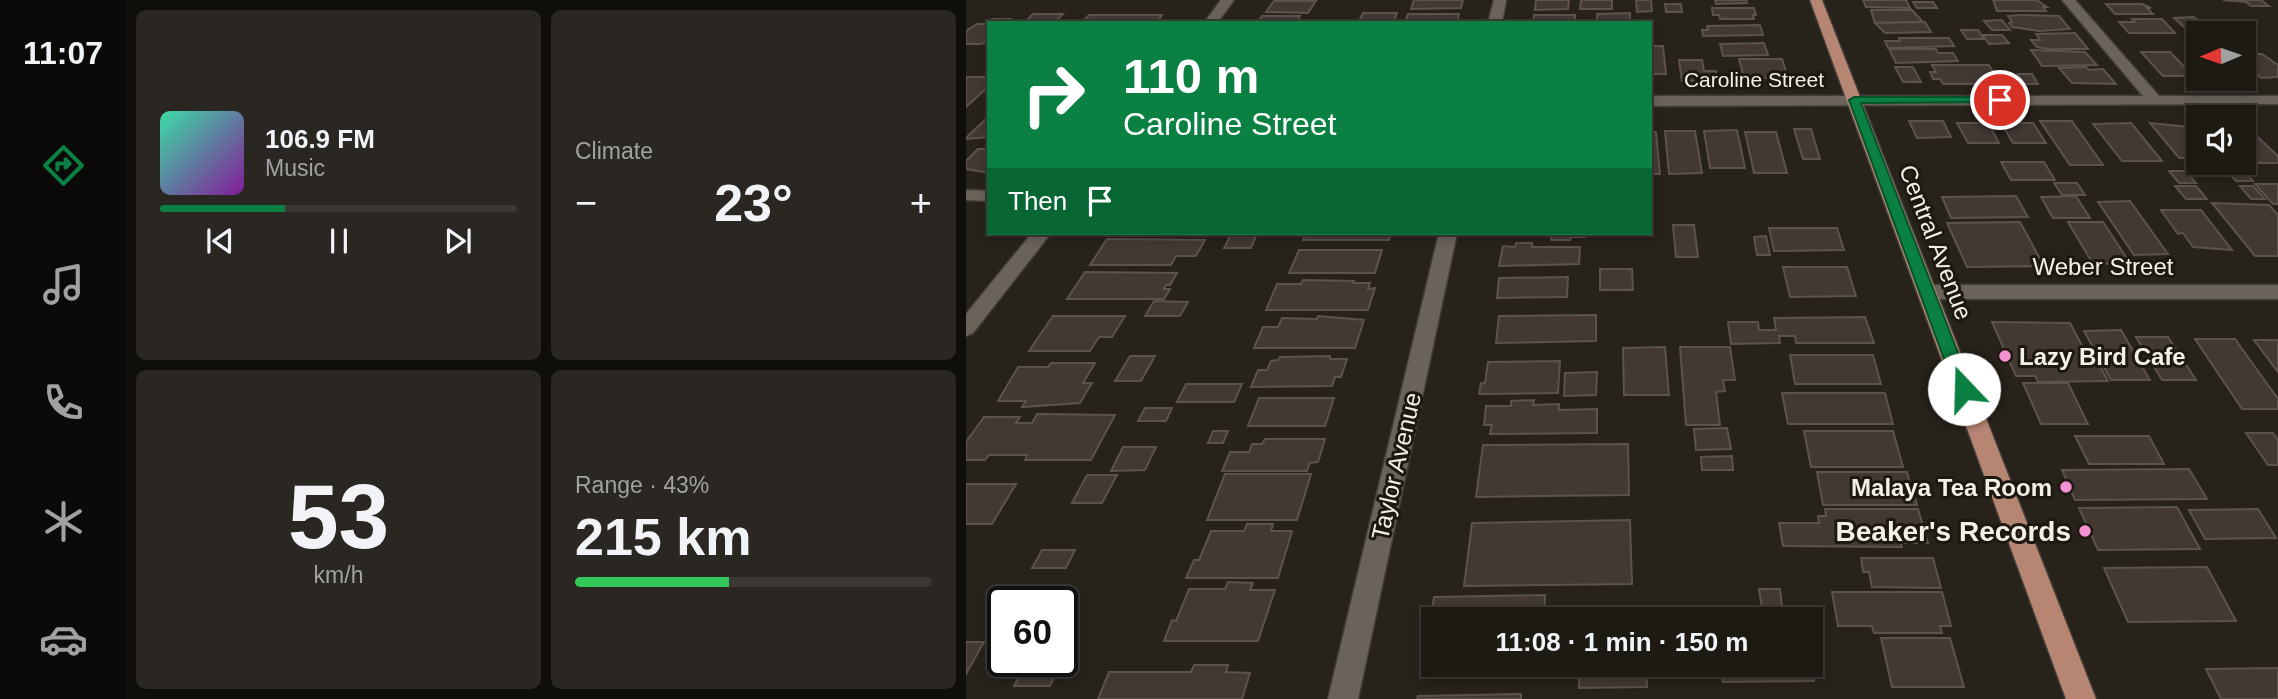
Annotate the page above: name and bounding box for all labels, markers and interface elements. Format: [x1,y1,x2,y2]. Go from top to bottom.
north arrow [2186,21,2256,91]
map controls [2186,21,2256,175]
text: 11:07 [23,35,103,71]
icon: right [1008,49,1099,140]
text: 110 m [1123,49,1259,103]
street label: Caroline Street [1684,68,1824,91]
pin [1970,70,2030,130]
icon: arrive [1981,81,2019,119]
button: sound [2186,105,2256,175]
text: Caroline Street [1123,106,1336,142]
text: 106.9 FM [265,124,375,154]
text: Climate [575,138,653,164]
icon: directions [39,141,88,190]
text: Music [265,155,325,181]
street label: Central Avenue [1894,161,1978,323]
text: 23° [714,174,793,232]
text: − [575,182,597,224]
text: + [910,182,932,224]
icon: arrive [1081,182,1119,220]
text: Then [1008,186,1067,216]
icon: previous [201,222,239,260]
icon: pause [320,222,358,260]
icon: next [439,222,477,260]
street label: Weber Street [2033,253,2174,280]
icon: music [39,260,88,309]
place label: Lazy Bird Cafe [2019,343,2186,370]
marker: Lazy Bird Cafe [1997,348,2013,364]
position arrow [1927,352,2001,426]
icon: phone [39,378,88,427]
street label: Taylor Avenue [1366,390,1426,542]
text: 53 [288,466,389,567]
text: Range · 43% [575,472,709,498]
place label: Malaya Tea Room [1851,474,2052,501]
marker: Malaya Tea Room [2058,479,2074,495]
icon: climate [39,497,88,546]
text: 215 km [575,508,751,566]
place label: Beaker's Records [1836,516,2071,547]
marker: Beaker's Records [2077,523,2093,539]
text: km/h [314,562,363,588]
speed limit sign: 60 [987,586,1078,677]
icon: car [39,615,88,664]
text: 11:08 · 1 min · 150 m [1496,627,1748,657]

